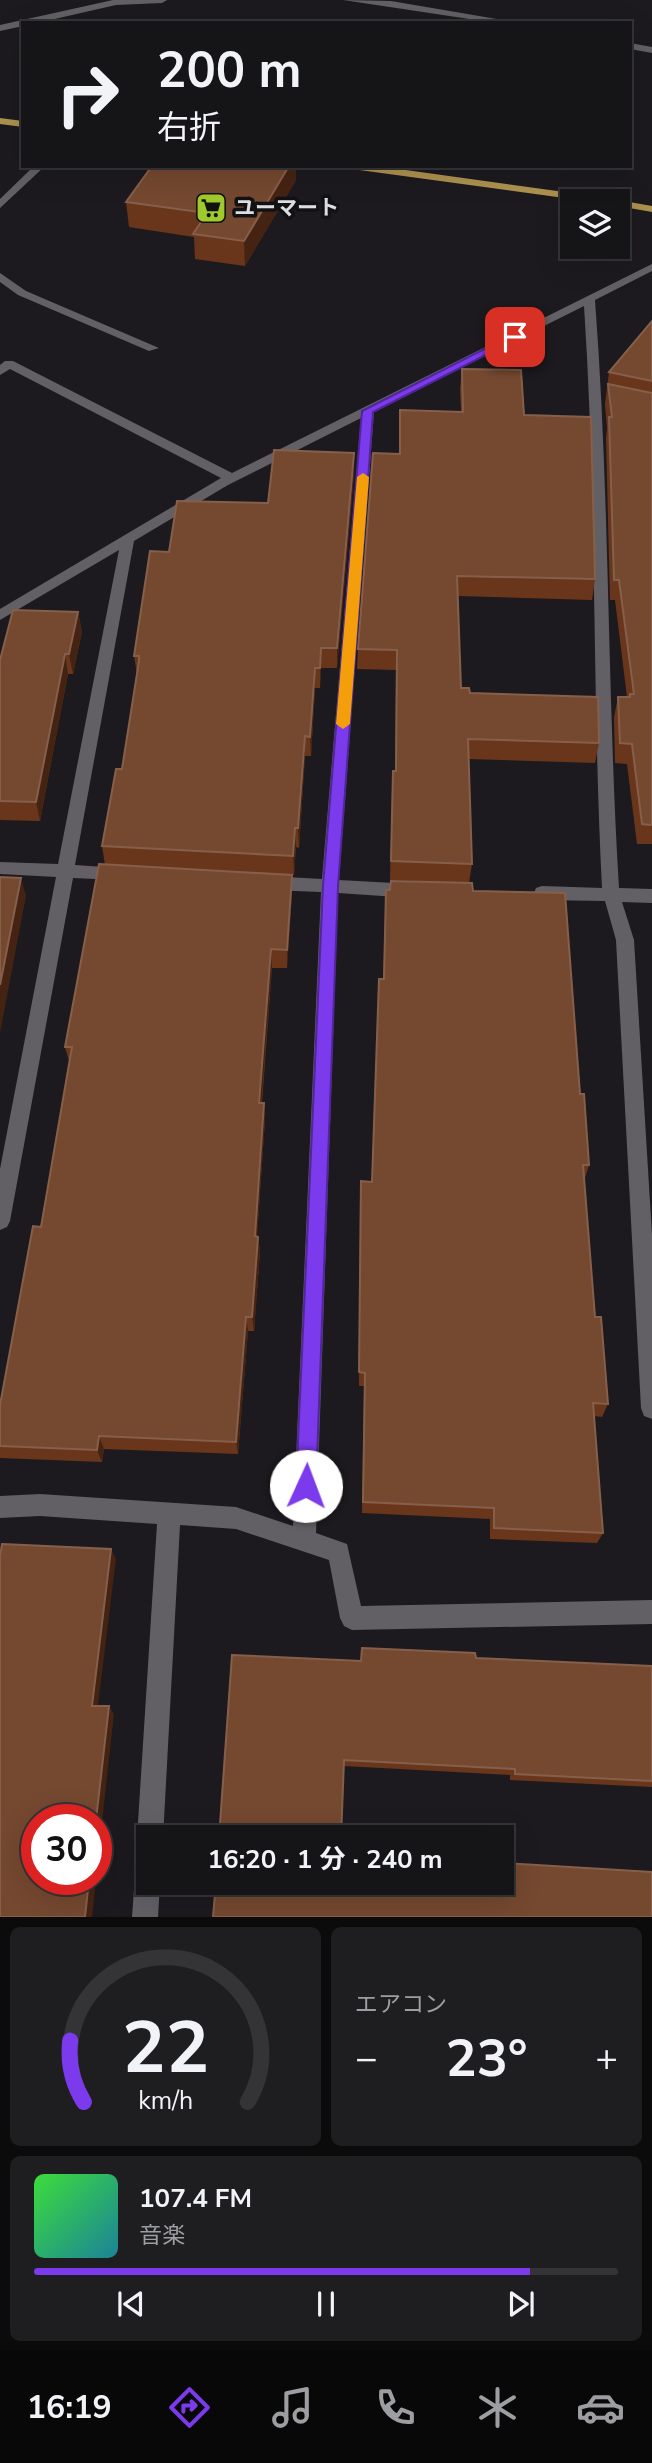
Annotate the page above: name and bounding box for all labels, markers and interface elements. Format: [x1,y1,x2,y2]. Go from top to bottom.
text: 200 m [157,37,301,104]
icon: right [42,49,133,140]
text: 右折 [157,106,221,149]
map controls [560,189,630,259]
button: layers [560,189,630,259]
supermarket icon: ユーマート [194,191,228,225]
place label: ユーマート [234,194,339,222]
pin [485,307,545,367]
icon: arrive [496,318,534,356]
position arrow [269,1449,343,1523]
speed limit sign: 30 [21,1804,112,1895]
text: 16:20 · 1 分 · 240 m [207,1842,443,1877]
text: エアコン [355,1989,447,2020]
text: 22 [122,1999,209,2099]
text: 23° [445,2023,528,2094]
text: − [355,2033,378,2084]
text: + [595,2033,618,2084]
text: km/h [138,2084,193,2118]
text: 107.4 FM [139,2181,252,2216]
text: 音楽 [139,2220,185,2251]
icon: previous [112,2285,150,2323]
icon: pause [307,2285,345,2323]
icon: next [502,2285,540,2323]
icon: directions [165,2383,214,2432]
icon: music [268,2383,317,2432]
icon: phone [371,2383,420,2432]
icon: climate [473,2383,522,2432]
icon: car [576,2383,625,2432]
text: 16:19 [27,2386,112,2429]

